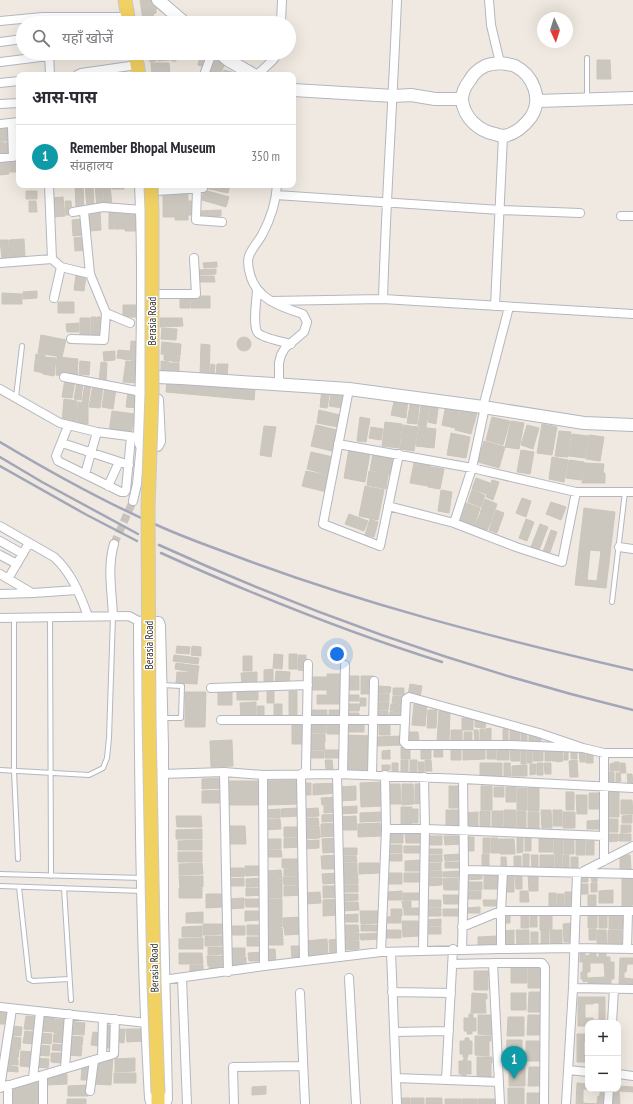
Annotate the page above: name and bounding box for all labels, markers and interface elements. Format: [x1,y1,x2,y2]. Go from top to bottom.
north arrow [537,12,573,48]
search box [16,16,296,60]
icon: search [30,27,52,49]
text: यहाँ खोजें [62,28,113,47]
text: आस-पास [32,86,97,108]
text: Remember Bhopal Museum [70,138,216,157]
text: 1 [42,148,48,165]
text: 350 m [251,148,280,165]
text: संग्रहालय [70,157,113,174]
street label: Berasia Road [145,296,159,345]
street label: Berasia Road [142,620,156,669]
your location [327,644,347,664]
street label: Berasia Road [147,943,161,992]
map controls [585,1020,621,1092]
button: + [585,1020,621,1056]
pin: 1 [501,1046,527,1079]
button: − [585,1056,621,1092]

